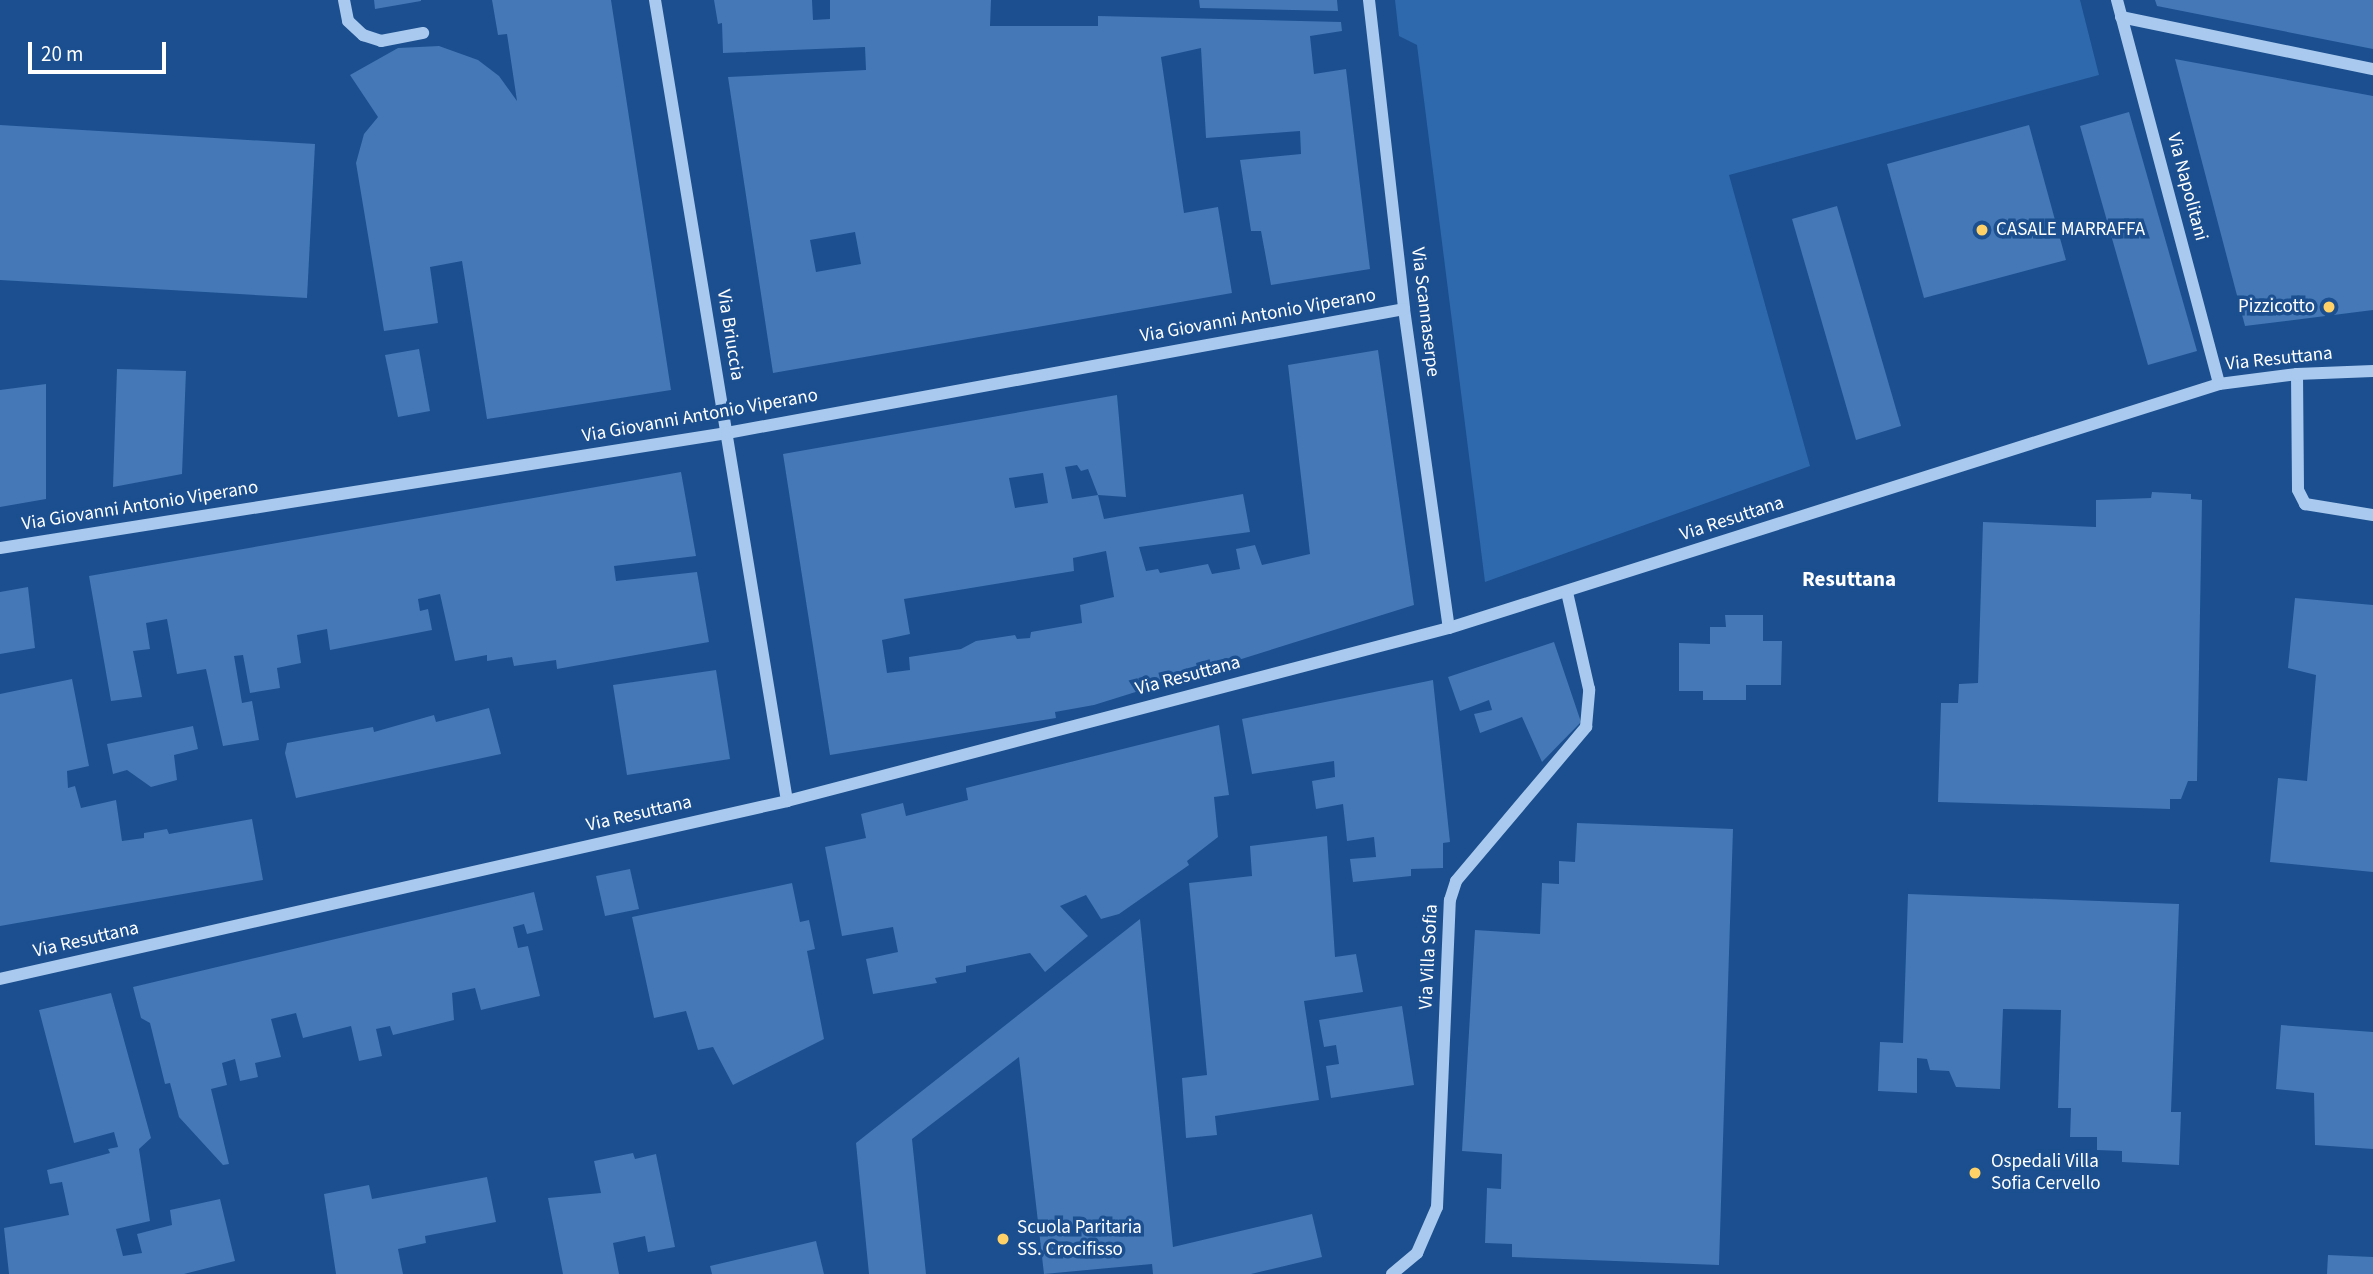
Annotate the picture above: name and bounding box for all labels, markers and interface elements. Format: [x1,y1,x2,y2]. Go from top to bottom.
scale bar [32,28,170,72]
text: 20 m [41,39,83,69]
street label: Via Napolitani [2162,131,2212,243]
place label: CASALE MARRAFFA [1996,219,2145,241]
marker: CASALE MARRAFFA [1974,222,1990,238]
street label: Via Scannaserpe [1406,246,1444,378]
street label: Via Giovanni Antonio Viperano [1138,284,1378,348]
street label: Via Briuccia [712,288,748,382]
place label: Pizzicotto [2238,296,2315,318]
marker: Pizzicotto [2321,299,2337,315]
street label: Via Resuttana [2224,342,2334,376]
street label: Via Giovanni Antonio Viperano [580,384,820,448]
street label: Via Giovanni Antonio Viperano [20,476,260,536]
street label: Via Resuttana [1677,492,1787,546]
district label: Resuttana [1802,566,1896,592]
street label: Via Resuttana [1133,651,1243,701]
street label: Via Resuttana [584,791,694,837]
street label: Via Villa Sofia [1415,904,1443,1010]
street label: Via Resuttana [31,917,141,963]
place label: Ospedali Villa Sofia Cervello [1991,1151,2101,1195]
marker: Ospedali Villa Sofia Cervello [1965,1163,1985,1183]
place label: Scuola Paritaria SS. Crocifisso [1017,1217,1142,1261]
marker: Scuola Paritaria SS. Crocifisso [995,1231,1011,1247]

